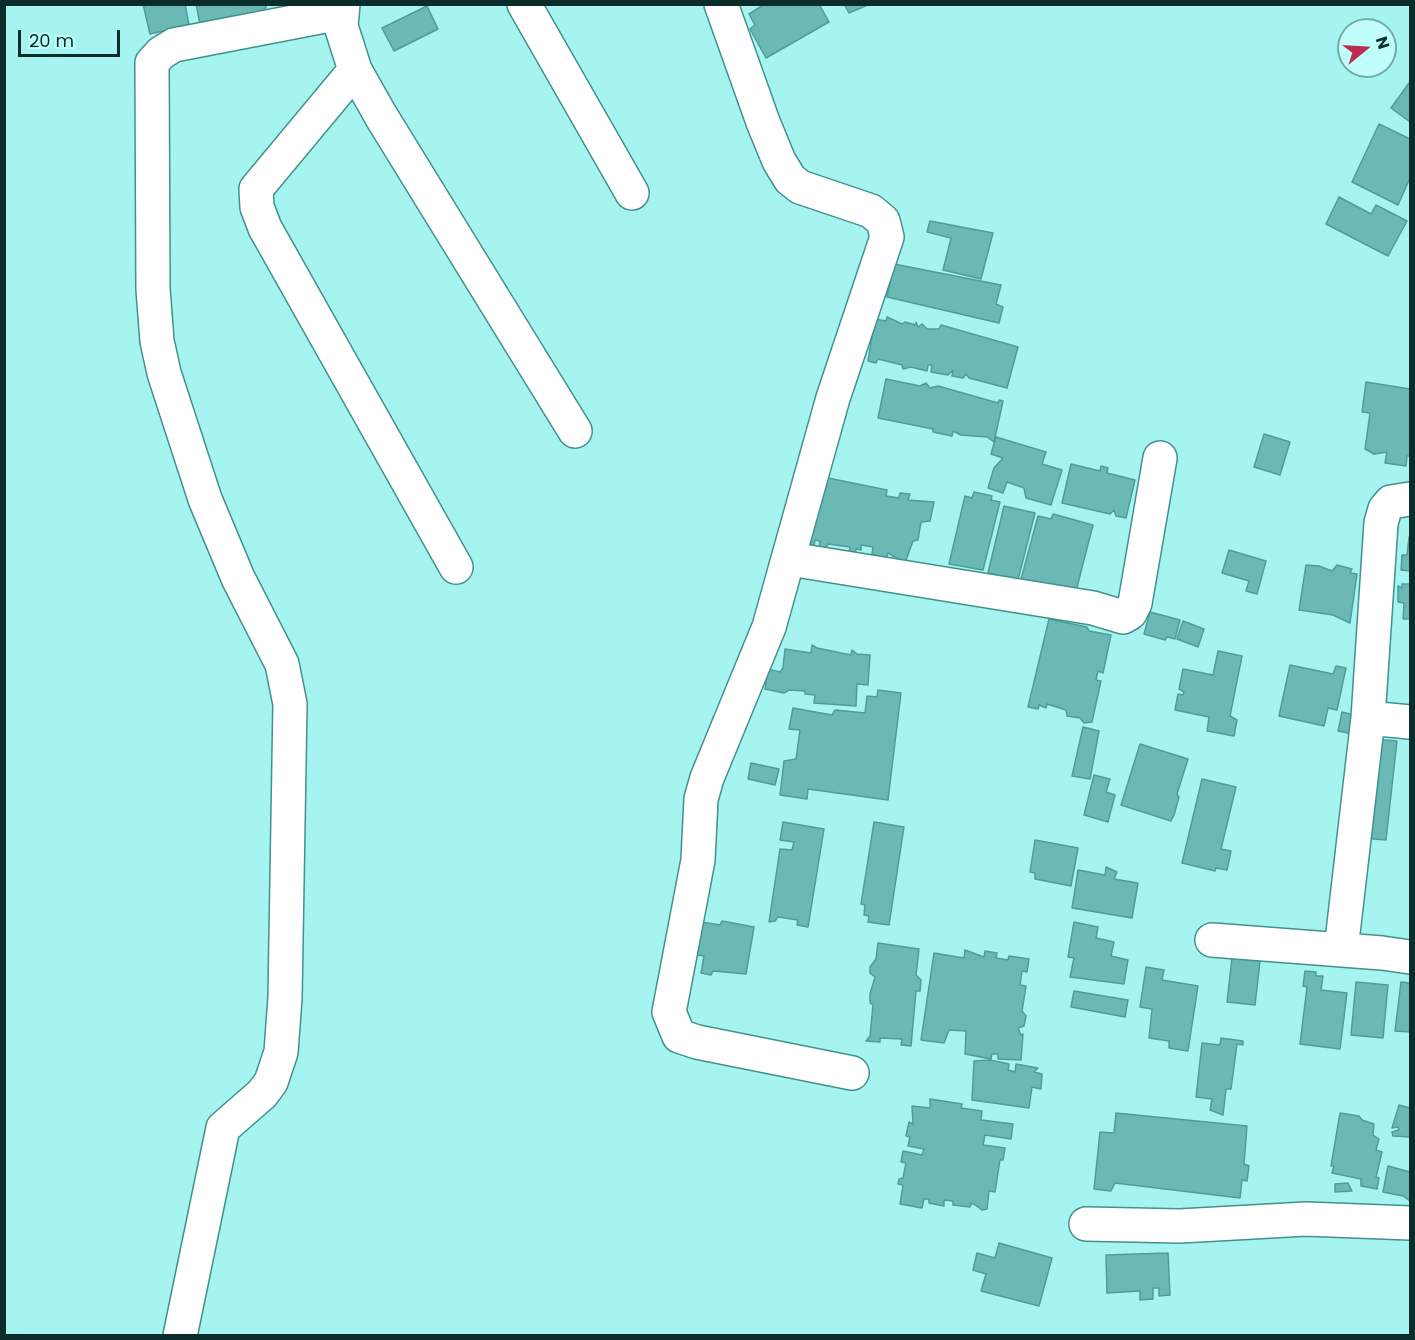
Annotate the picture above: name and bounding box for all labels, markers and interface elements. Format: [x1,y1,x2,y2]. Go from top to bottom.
scale bar [21,18,123,56]
north arrow [1337,18,1397,78]
text: 20 m [29,28,74,53]
text: N [1370,34,1395,52]

